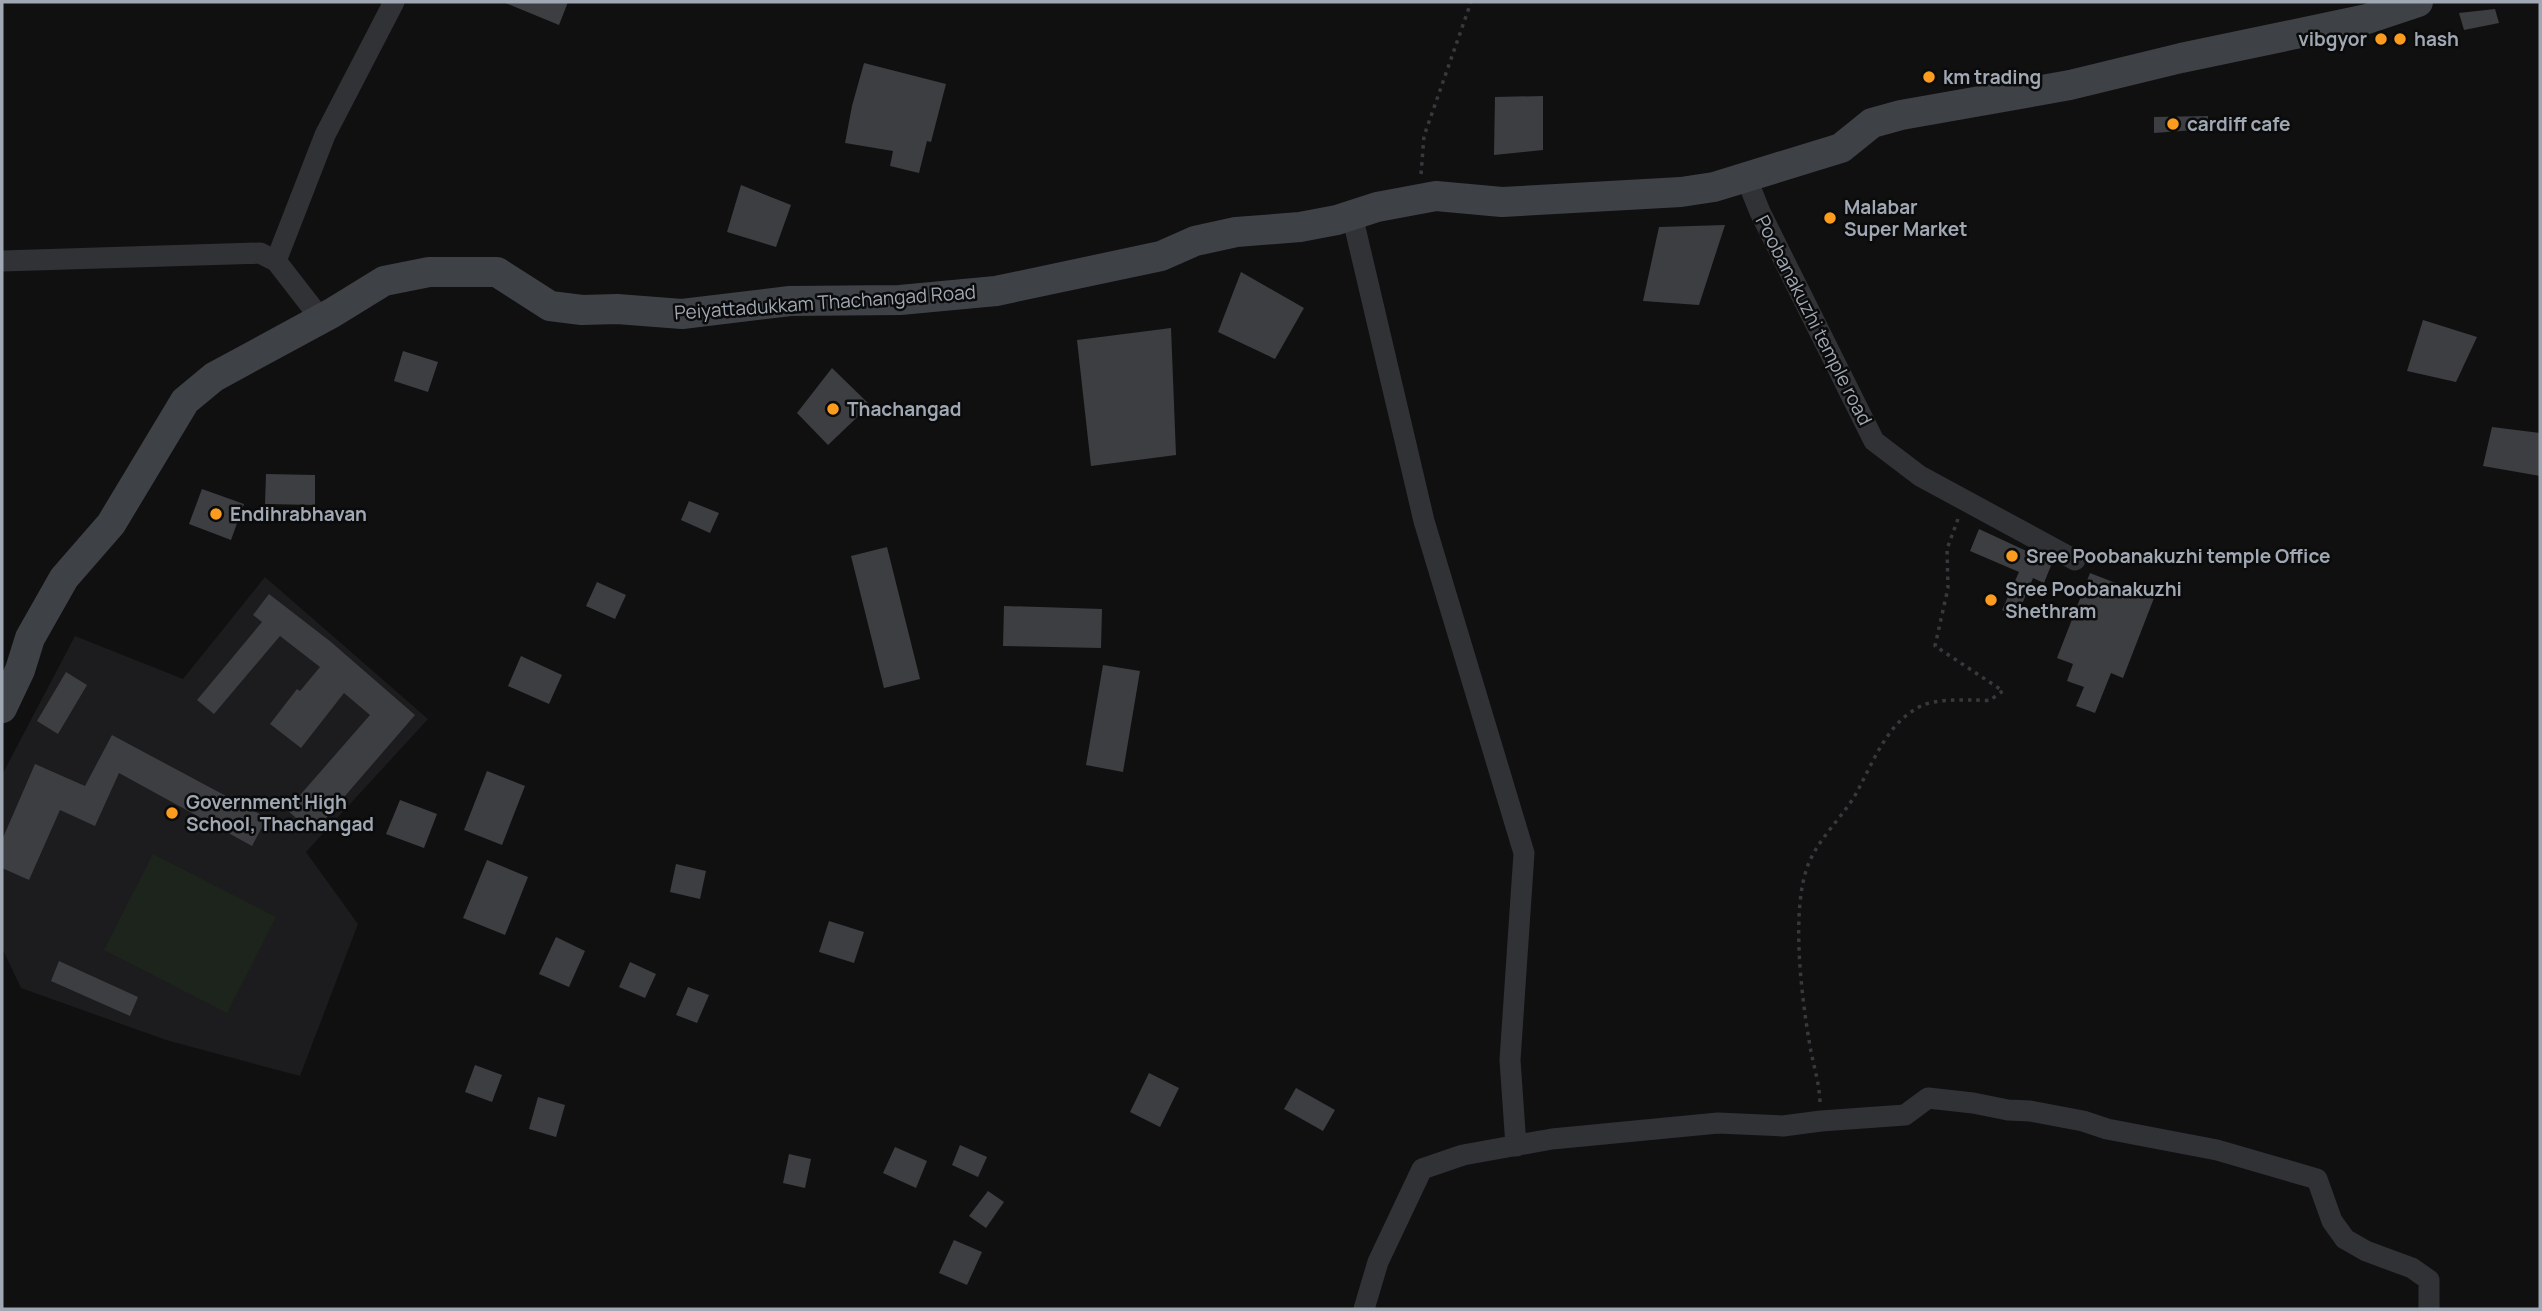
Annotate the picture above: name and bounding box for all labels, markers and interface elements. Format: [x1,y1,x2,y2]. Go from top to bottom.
place label: vibgyor [2298,26,2367,52]
place label: hash [2414,26,2459,52]
marker: vibgyor [2373,31,2389,47]
marker: hash [2392,31,2408,47]
place label: km trading [1943,64,2041,90]
marker: km trading [1921,69,1937,85]
place label: cardiff cafe [2187,111,2291,137]
marker: cardiff cafe [2165,116,2181,132]
place label: Malabar Super Market [1844,194,1967,242]
marker: Malabar Super Market [1822,210,1838,226]
street label: Poobanakuzhi temple road [1750,211,1878,429]
street label: Peiyattadukkam Thachangad Road [673,278,977,326]
place label: Thachangad [847,396,961,422]
marker: Thachangad [825,401,841,417]
place label: Endihrabhavan [230,501,367,527]
marker: Endihrabhavan [208,506,224,522]
place label: Sree Poobanakuzhi temple Office [2026,543,2330,569]
marker: Sree Poobanakuzhi temple Office [2004,548,2020,564]
place label: Sree Poobanakuzhi Shethram [2005,576,2182,624]
marker: Sree Poobanakuzhi Shethram [1983,592,1999,608]
place label: Government High School, Thachangad [186,789,374,837]
marker: Government High School, Thachangad [164,805,180,821]

